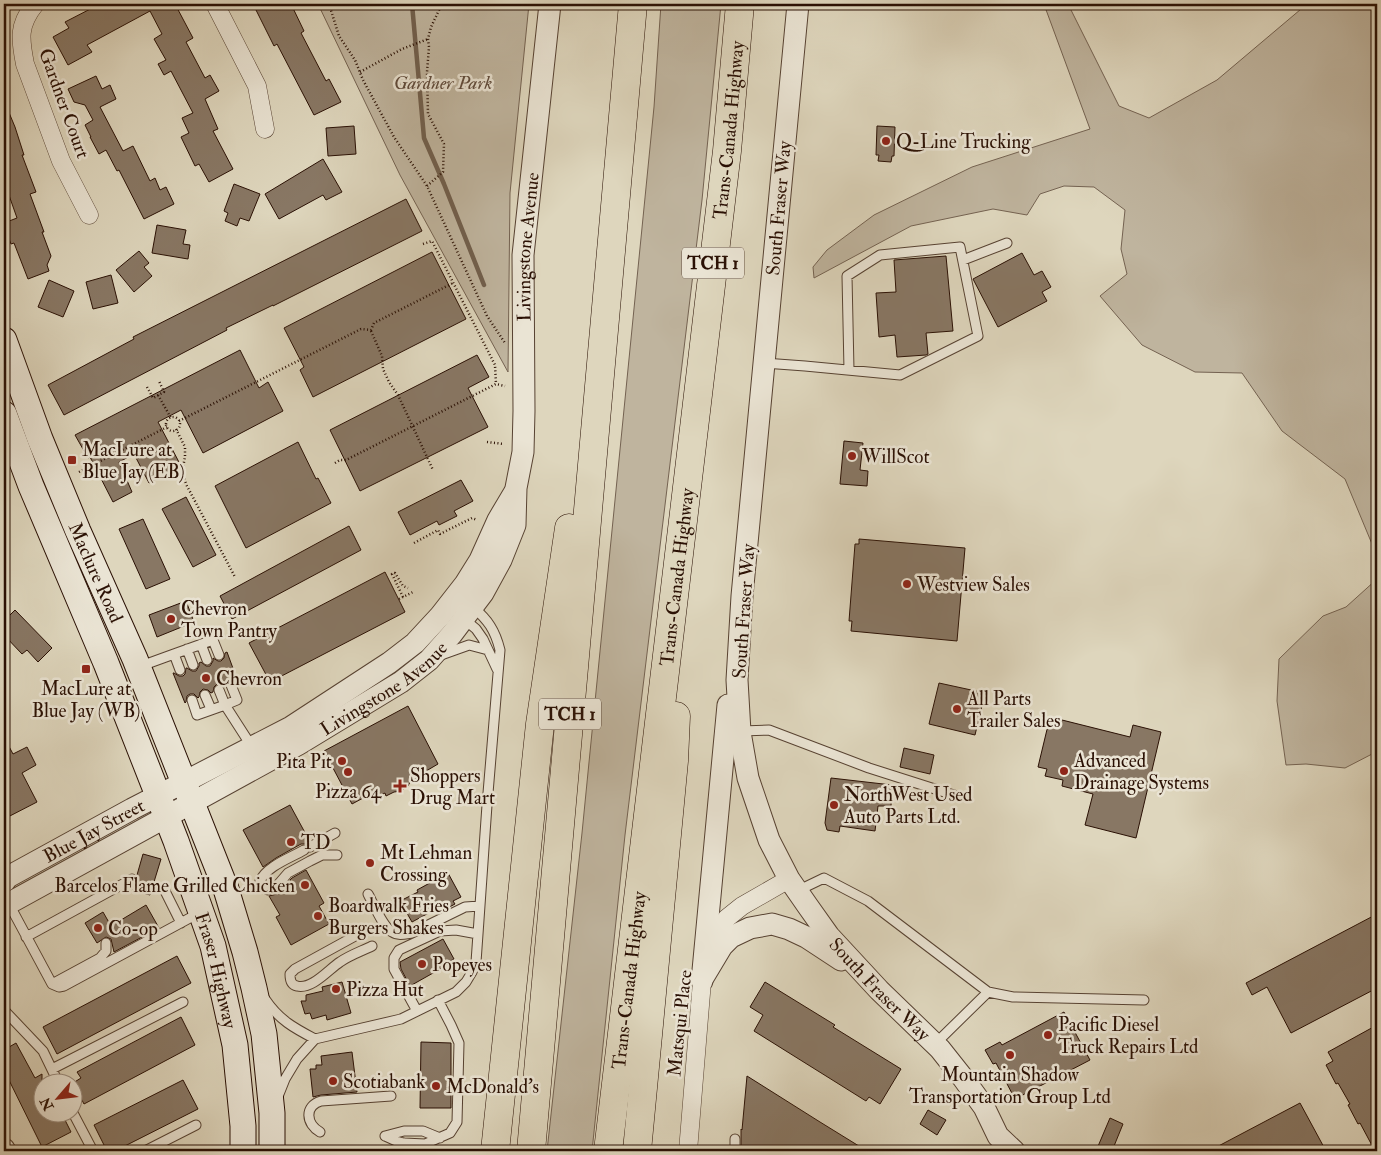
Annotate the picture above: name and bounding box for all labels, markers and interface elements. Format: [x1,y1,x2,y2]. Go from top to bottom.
street label: Trans-Canada Highway [708,39,750,221]
street label: Gardner Court [33,45,95,162]
park label: Gardner Park [394,71,492,95]
place label: Q-Line Trucking [896,130,1031,154]
marker: Q-Line Trucking [880,135,892,147]
street label: South Fraser Way [761,139,797,276]
street label: Livingstone Avenue [512,171,545,322]
road number: TCH 1 [682,248,744,278]
place label: MacLure at Blue Jay (EB) [82,438,185,484]
place label: WillScot [861,445,930,469]
marker: WillScot [846,450,858,462]
marker: MacLure at Blue Jay (EB) [66,454,78,466]
street label: Trans-Canada Highway [655,486,700,668]
street label: Maclure Road [63,519,128,627]
street label: South Fraser Way [727,542,761,679]
place label: Westview Sales [916,573,1030,597]
marker: Westview Sales [901,578,913,590]
place label: Chevron Town Pantry [181,597,278,643]
marker: Chevron Town Pantry [165,613,177,625]
street label: Livingstone Avenue [316,637,453,741]
marker: MacLure at Blue Jay (WB) [80,663,92,675]
place label: Chevron [216,667,282,691]
marker: Chevron [200,672,212,684]
place label: MacLure at Blue Jay (WB) [32,677,140,723]
place label: All Parts Trailer Sales [966,687,1060,733]
road number: TCH 1 [539,699,601,730]
marker: All Parts Trailer Sales [951,703,963,715]
place label: Advanced Drainage Systems [1073,749,1209,795]
place label: Pita Pit [276,750,332,774]
marker: Pita Pit [336,755,348,767]
place label: Shoppers Drug Mart [410,764,495,810]
marker: Advanced Drainage Systems [1058,765,1070,777]
marker: Pizza 64 [342,766,354,778]
place label: Pizza 64 [315,780,382,804]
marker: Shoppers Drug Mart [394,780,406,792]
place label: NorthWest Used Auto Parts Ltd. [843,783,973,829]
street label: Blue Jay Street [39,794,149,868]
marker: NorthWest Used Auto Parts Ltd. [828,799,840,811]
place label: TD [301,831,331,855]
marker: TD [285,836,297,848]
place label: Mt Lehman Crossing [380,841,472,887]
marker: Mt Lehman Crossing [364,857,376,869]
place label: Barcelos Flame Grilled Chicken [54,874,295,898]
marker: Barcelos Flame Grilled Chicken [299,879,311,891]
street label: Trans-Canada Highway [607,889,652,1071]
place label: Boardwalk Fries Burgers Shakes [328,894,449,940]
street label: Fraser Highway [189,909,242,1031]
marker: Boardwalk Fries Burgers Shakes [312,910,324,922]
place label: Co-op [108,917,158,942]
marker: Co-op [92,922,104,934]
street label: South Fraser Way [823,933,936,1047]
place label: Popeyes [432,953,492,978]
marker: Popeyes [416,958,428,970]
street label: Matsqui Place [662,969,698,1078]
place label: Pizza Hut [346,978,424,1002]
marker: Pizza Hut [330,983,342,995]
place label: Pacific Diesel Truck Repairs Ltd [1058,1013,1199,1060]
marker: Pacific Diesel Truck Repairs Ltd [1042,1029,1054,1041]
marker: Mountain Shadow Transportation Group Ltd [1004,1049,1016,1061]
place label: Mountain Shadow Transportation Group Ltd [909,1063,1112,1110]
place label: Scotiabank [343,1070,425,1094]
north arrow [32,1072,82,1122]
marker: Scotiabank [327,1075,339,1087]
place label: McDonald's [446,1075,539,1099]
marker: McDonald's [430,1080,442,1092]
text: N [36,1094,58,1114]

